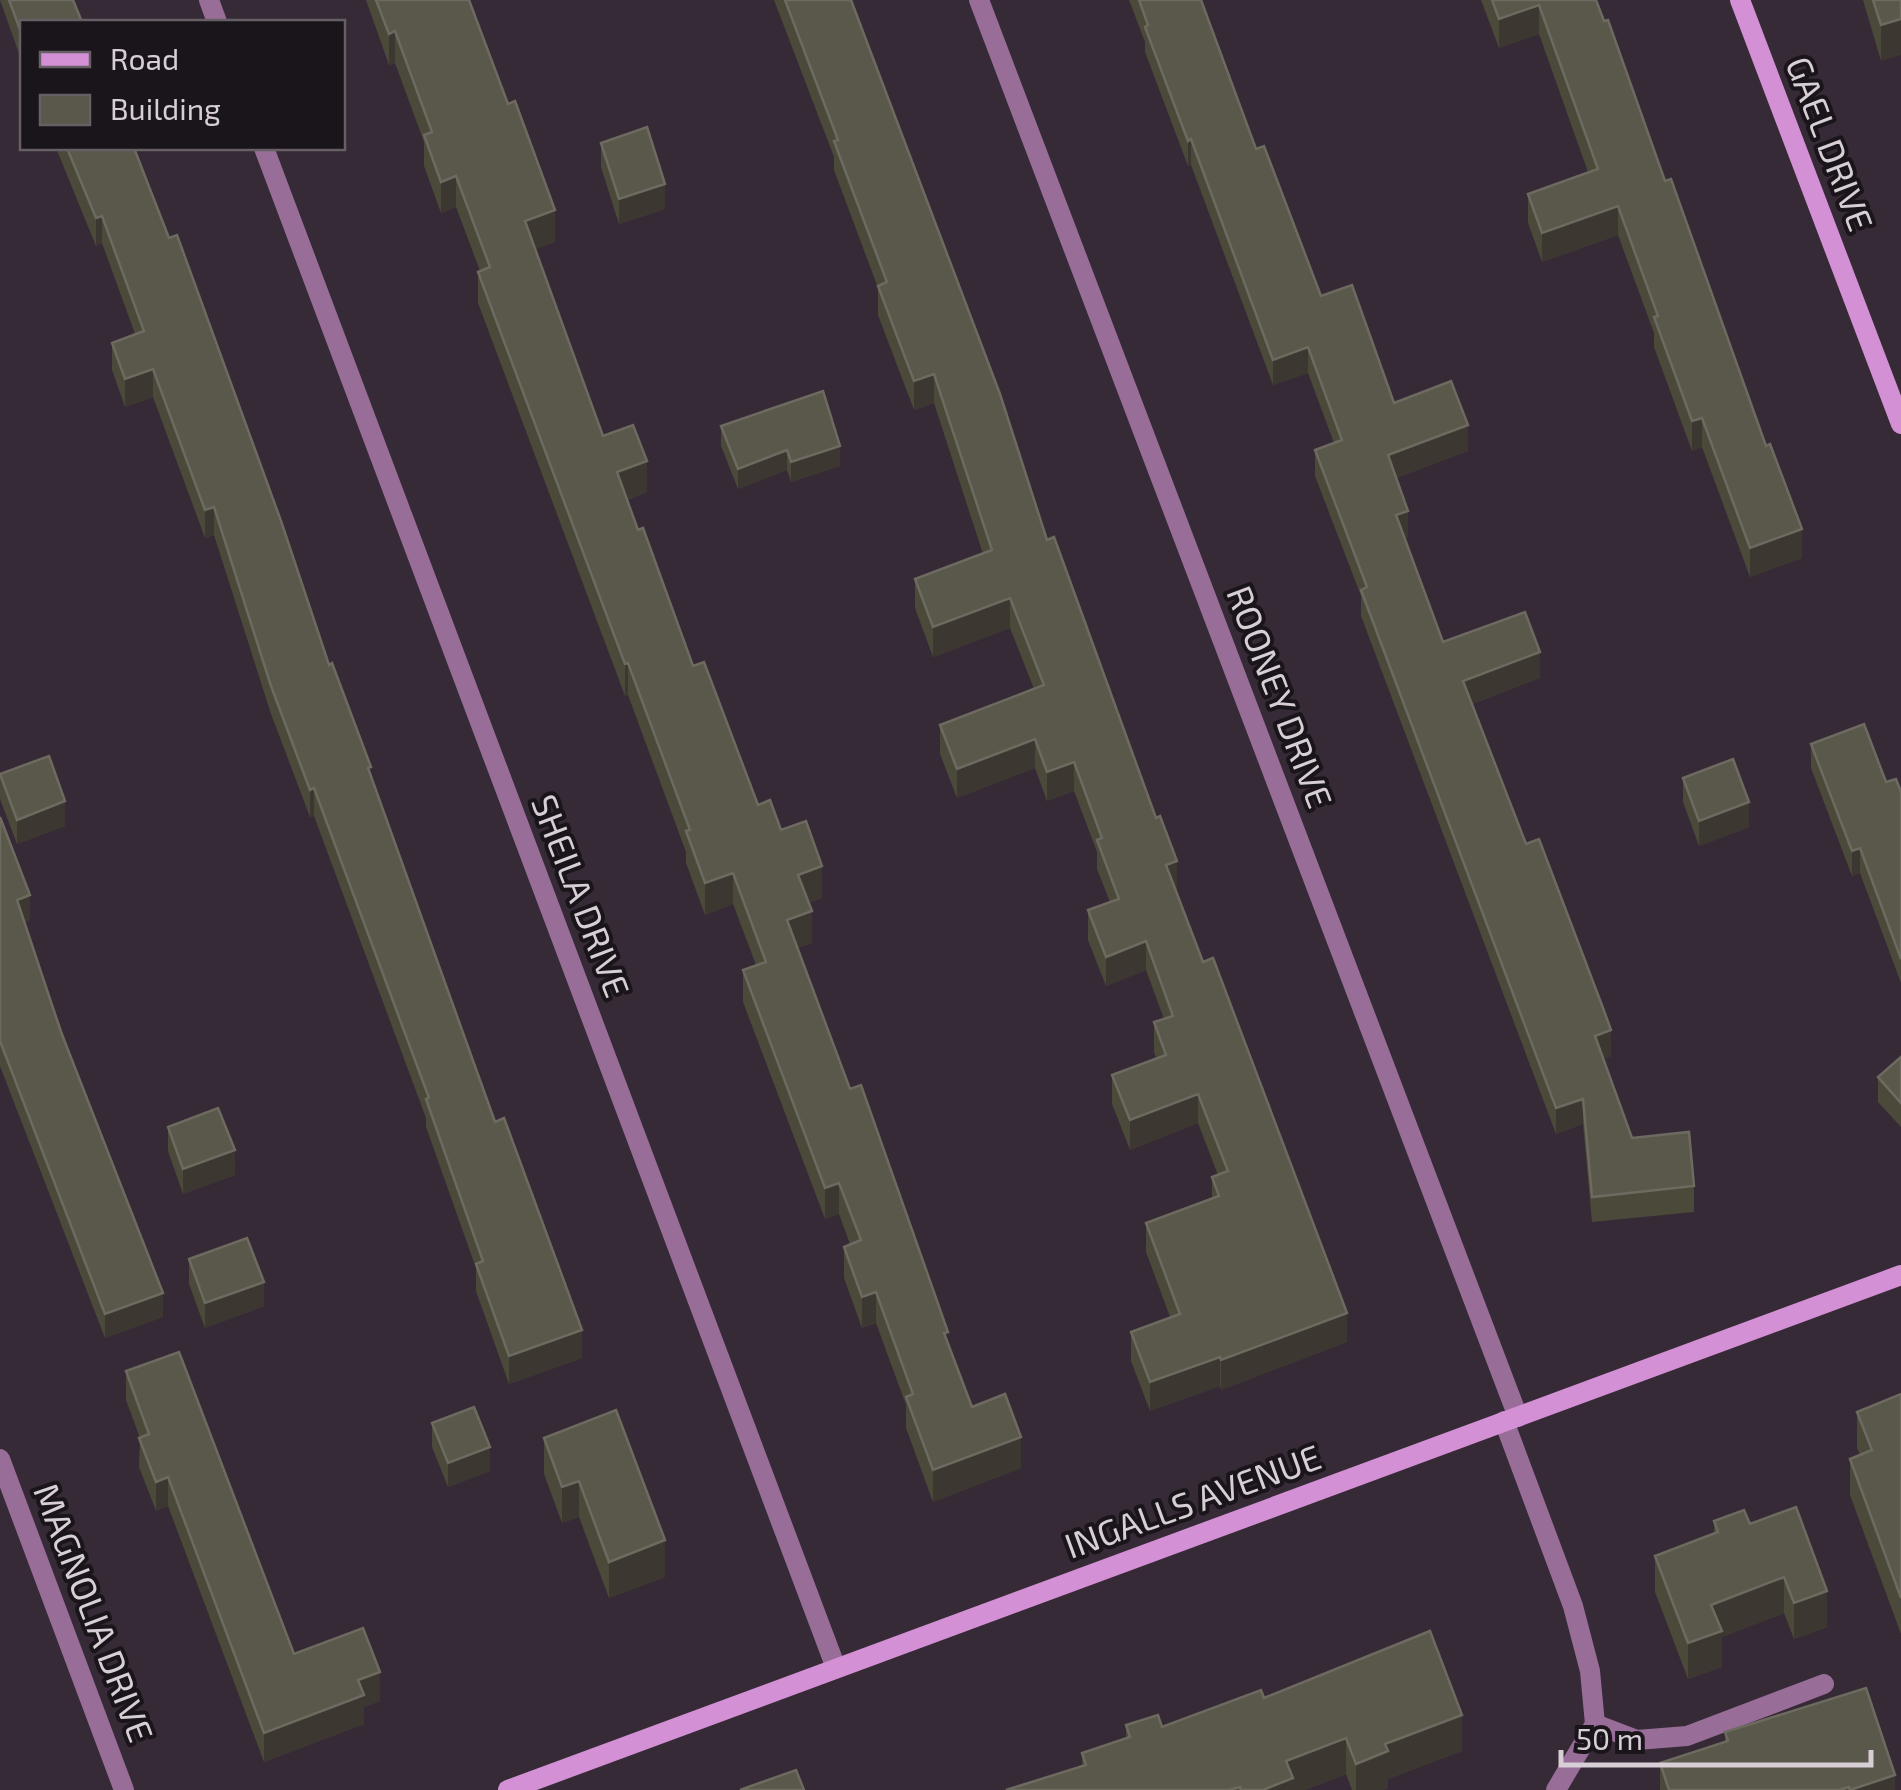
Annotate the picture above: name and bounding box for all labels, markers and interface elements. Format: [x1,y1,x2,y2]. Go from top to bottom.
legend [20,20,345,150]
text: Road [110,40,179,76]
street label: GAEL DRIVE [1778,50,1883,236]
text: Building [110,90,221,126]
street label: ROONEY DRIVE [1219,579,1342,813]
street label: SHEILA DRIVE [524,788,640,1002]
street label: INGALLS AVENUE [1059,1434,1326,1566]
street label: MAGNOLIA DRIVE [26,1477,163,1747]
scale bar [1561,1705,1871,1767]
text: 50 m [1576,1720,1643,1756]

